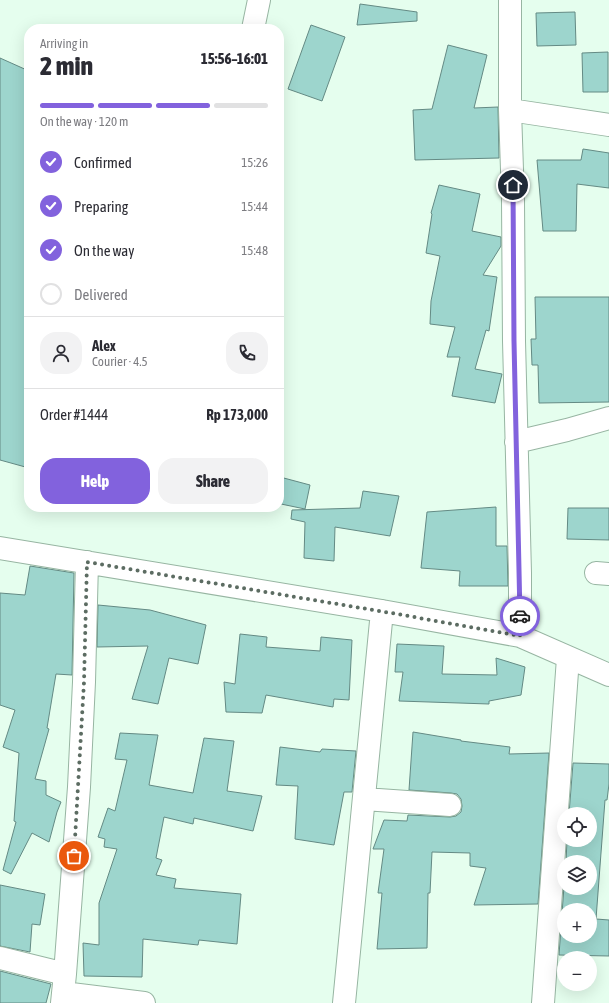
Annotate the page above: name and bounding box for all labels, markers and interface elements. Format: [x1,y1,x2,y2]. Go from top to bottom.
text: Arriving in [40,36,88,51]
text: 15:56–16:01 [201,50,268,67]
text: 2 min [40,51,93,81]
text: On the way · 120 m [40,114,128,129]
icon: check [40,151,62,173]
text: Confirmed [74,154,132,171]
text: 15:26 [241,155,268,170]
pin [496,168,530,202]
icon: home [502,174,524,196]
icon: check [40,195,62,217]
text: Preparing [74,198,128,215]
text: 15:44 [241,199,268,214]
icon: check [40,239,62,261]
text: On the way [74,242,135,259]
text: 15:48 [241,243,268,258]
text: Delivered [74,286,128,303]
button: person [40,332,82,374]
button: phone [226,332,268,374]
text: Alex [92,337,116,354]
text: Courier · 4.5 [92,354,148,369]
text: Order #1444 [40,406,108,423]
text: Rp 173,000 [206,406,268,423]
button: Help [40,458,150,504]
button: Share [158,458,268,504]
courier [500,596,540,636]
icon: car [509,605,531,627]
map controls [557,807,597,991]
button: locate [557,807,597,847]
pin [57,839,91,873]
icon: bag [63,845,85,867]
button: layers [557,855,597,895]
button: + [557,903,597,943]
button: − [557,951,597,991]

